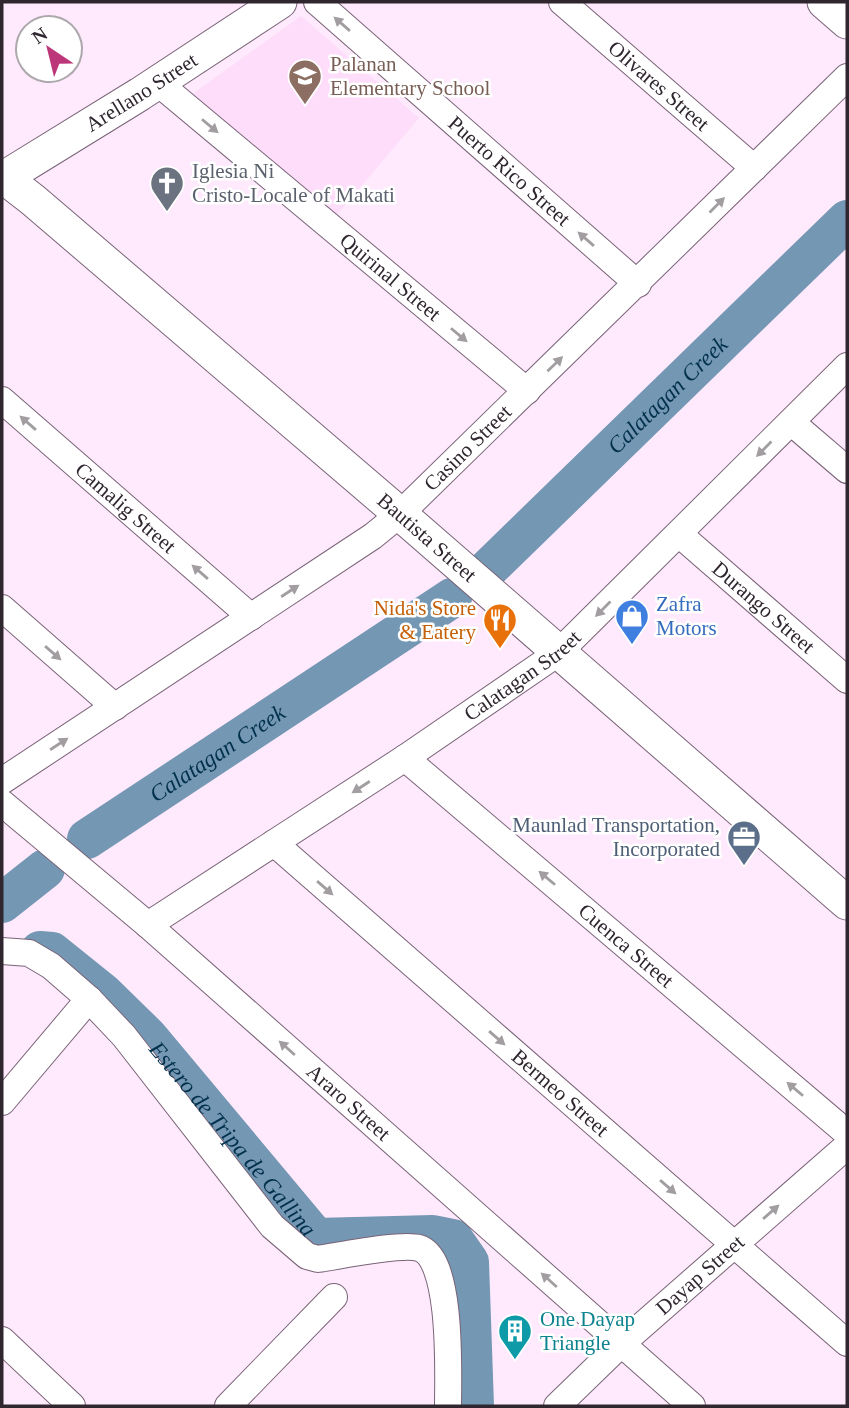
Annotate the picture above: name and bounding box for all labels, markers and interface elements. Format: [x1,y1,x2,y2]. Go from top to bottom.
north arrow [14,14,84,84]
one-way arrow [333,16,351,32]
text: N [28,23,51,48]
street label: Olivares Street [604,36,714,136]
street label: Arellano Street [81,48,202,137]
place label: Palanan Elementary School [330,52,491,100]
school or university icon: Palanan Elementary School [286,57,324,106]
street label: Puerto Rico Street [444,111,575,231]
one-way arrow [201,118,218,133]
place label: Iglesia Ni Cristo-Locale of Makati [192,159,395,207]
church icon: Iglesia Ni Cristo-Locale of Makati [148,164,186,213]
one-way arrow [709,197,725,213]
street label: Quirinal Street [335,228,446,326]
one-way arrow [578,232,595,247]
one-way arrow [451,327,468,342]
water label: Calatagan Creek [603,331,733,459]
one-way arrow [546,357,563,373]
street label: Casino Street [419,400,516,496]
one-way arrow [19,415,37,431]
one-way arrow [756,440,773,457]
street label: Camalig Street [70,457,181,558]
street label: Bautista Street [373,488,481,587]
street label: Durango Street [707,557,820,659]
one-way arrow [191,564,209,580]
one-way arrow [280,585,299,598]
place label: Zafra Motors [656,592,717,640]
place label: Nida's Store & Eatery [374,596,476,644]
shop icon: Zafra Motors [613,597,651,646]
one-way arrow [594,600,611,617]
restaurant icon: Nida's Store & Eatery [481,601,519,650]
street label: Calatagan Street [460,625,586,726]
one-way arrow [44,645,62,661]
water label: Calatagan Creek [145,699,290,807]
one-way arrow [49,737,68,750]
one-way arrow [351,780,371,793]
place label: Maunlad Transportation, Incorporated [512,813,720,861]
office icon: Maunlad Transportation, Incorporated [725,818,763,867]
one-way arrow [539,871,557,886]
one-way arrow [317,880,334,895]
street label: Cuenca Street [574,899,679,993]
one-way arrow [488,1029,505,1045]
water label: Estero de Tripa de Gallina [144,1036,321,1241]
one-way arrow [278,1041,295,1056]
street label: Bermeo Street [507,1044,614,1142]
street label: Araro Street [302,1059,395,1146]
one-way arrow [787,1082,804,1097]
one-way arrow [660,1179,677,1194]
one-way arrow [762,1205,779,1220]
street label: Dayap Street [651,1230,749,1320]
one-way arrow [540,1273,557,1288]
place label: One Dayap Triangle [540,1307,635,1355]
building icon: One Dayap Triangle [496,1312,534,1361]

